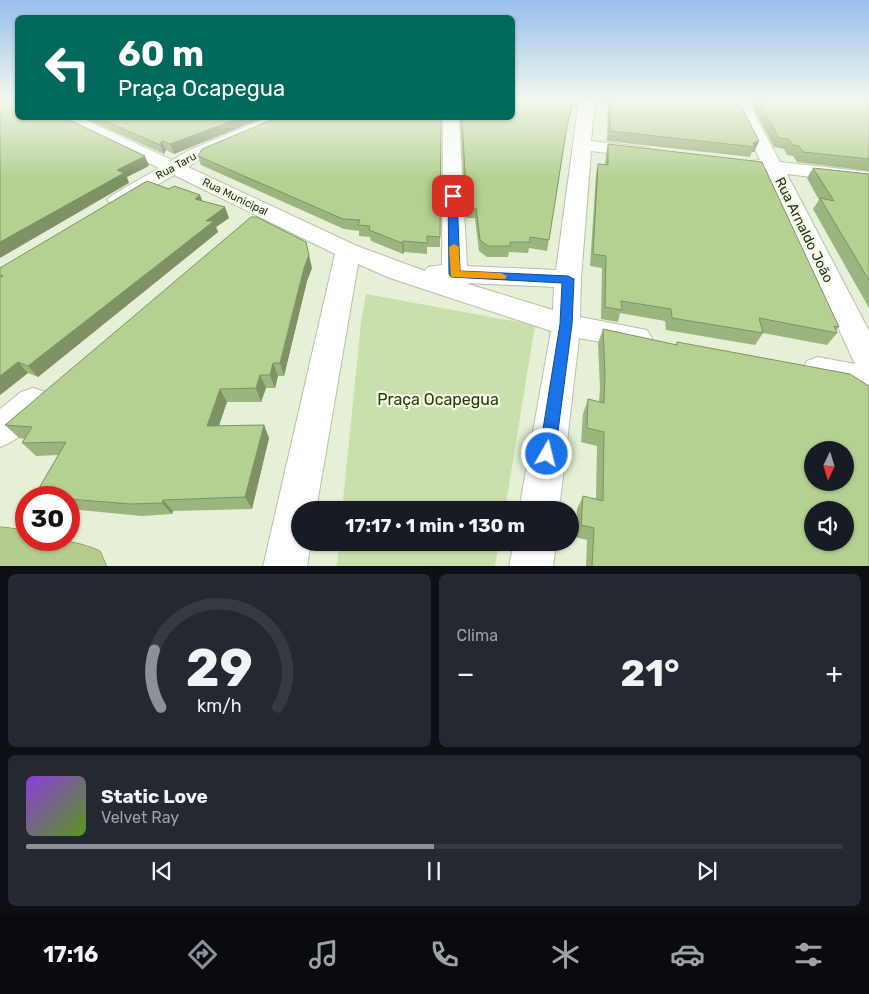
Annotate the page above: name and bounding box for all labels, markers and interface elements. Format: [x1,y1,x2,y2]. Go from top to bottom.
text: 60 m [118,33,204,75]
icon: left [35,35,100,100]
text: Praça Ocapegua [118,75,285,102]
street label: Rua Taru [153,150,199,182]
pin [432,175,474,217]
street label: Rua Arnaldo João [771,175,837,285]
street label: Rua Municipal [200,176,270,218]
icon: arrive [439,182,467,210]
park label: Praça Ocapegua [377,390,499,409]
position arrow [520,427,572,479]
north arrow [804,441,854,491]
map controls [804,441,854,551]
speed limit sign: 30 [15,486,80,551]
button: sound [804,501,854,551]
text: 17:17 · 1 min · 130 m [345,514,525,537]
text: Clima [457,626,498,645]
text: 29 [186,637,253,699]
text: 21° [621,650,680,696]
text: − [457,657,475,690]
text: + [826,657,843,690]
text: km/h [197,695,242,716]
text: Static Love [101,785,208,808]
text: Velvet Ray [101,808,179,827]
icon: previous [148,857,176,885]
icon: pause [420,857,448,885]
icon: next [693,857,721,885]
icon: directions [185,937,220,972]
icon: music [306,937,341,972]
icon: phone [427,937,462,972]
icon: climate [548,937,583,972]
icon: car [670,937,705,972]
icon: filters [791,937,826,972]
text: 17:16 [43,941,98,968]

